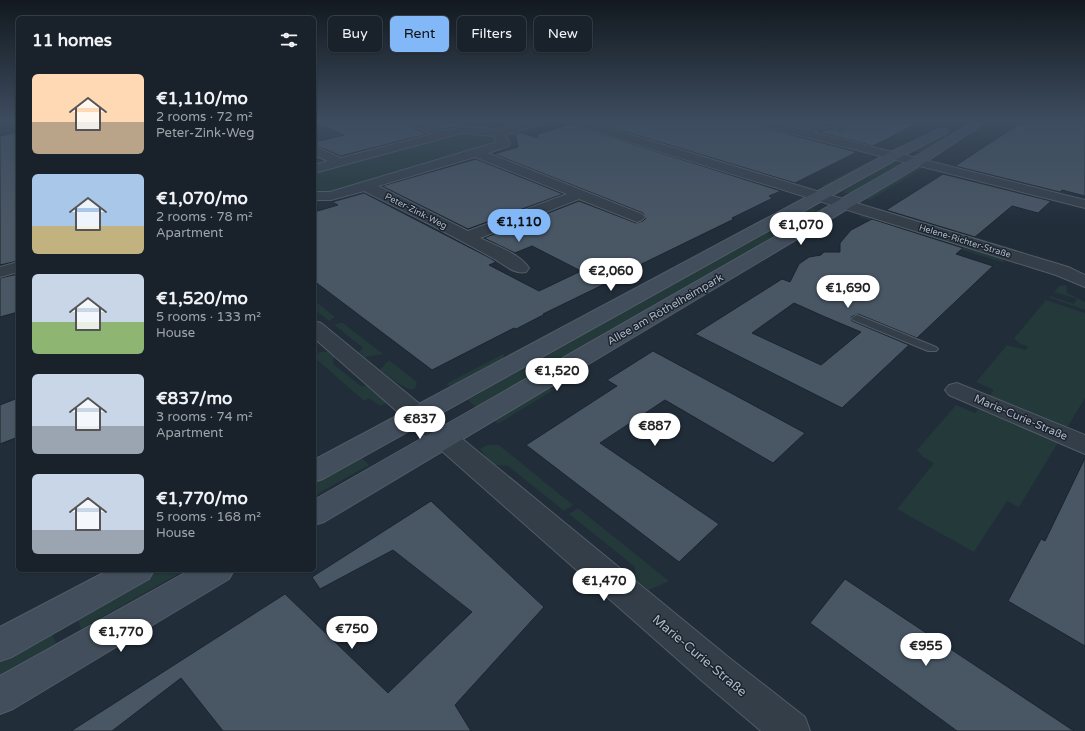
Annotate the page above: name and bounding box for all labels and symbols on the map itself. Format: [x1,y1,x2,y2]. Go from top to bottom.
street label: Peter-Zink-Weg [383,191,449,232]
pin: €1,110 [486,209,552,243]
pin: €1,070 [768,212,834,246]
street label: Helene-Richter-Straße [918,222,1012,261]
pin: €2,060 [578,258,644,292]
street label: Allee am Röthelheimpark [605,271,725,348]
pin: €1,690 [815,275,881,309]
pin: €1,520 [524,358,590,392]
street label: Marie-Curie-Straße [972,392,1069,443]
pin: €837 [396,406,444,440]
pin: €887 [631,413,679,447]
pin: €1,470 [571,568,637,602]
street label: Marie-Curie-Straße [649,612,750,700]
pin: €750 [328,616,376,650]
pin: €1,770 [88,619,154,653]
pin: €955 [902,633,950,667]

